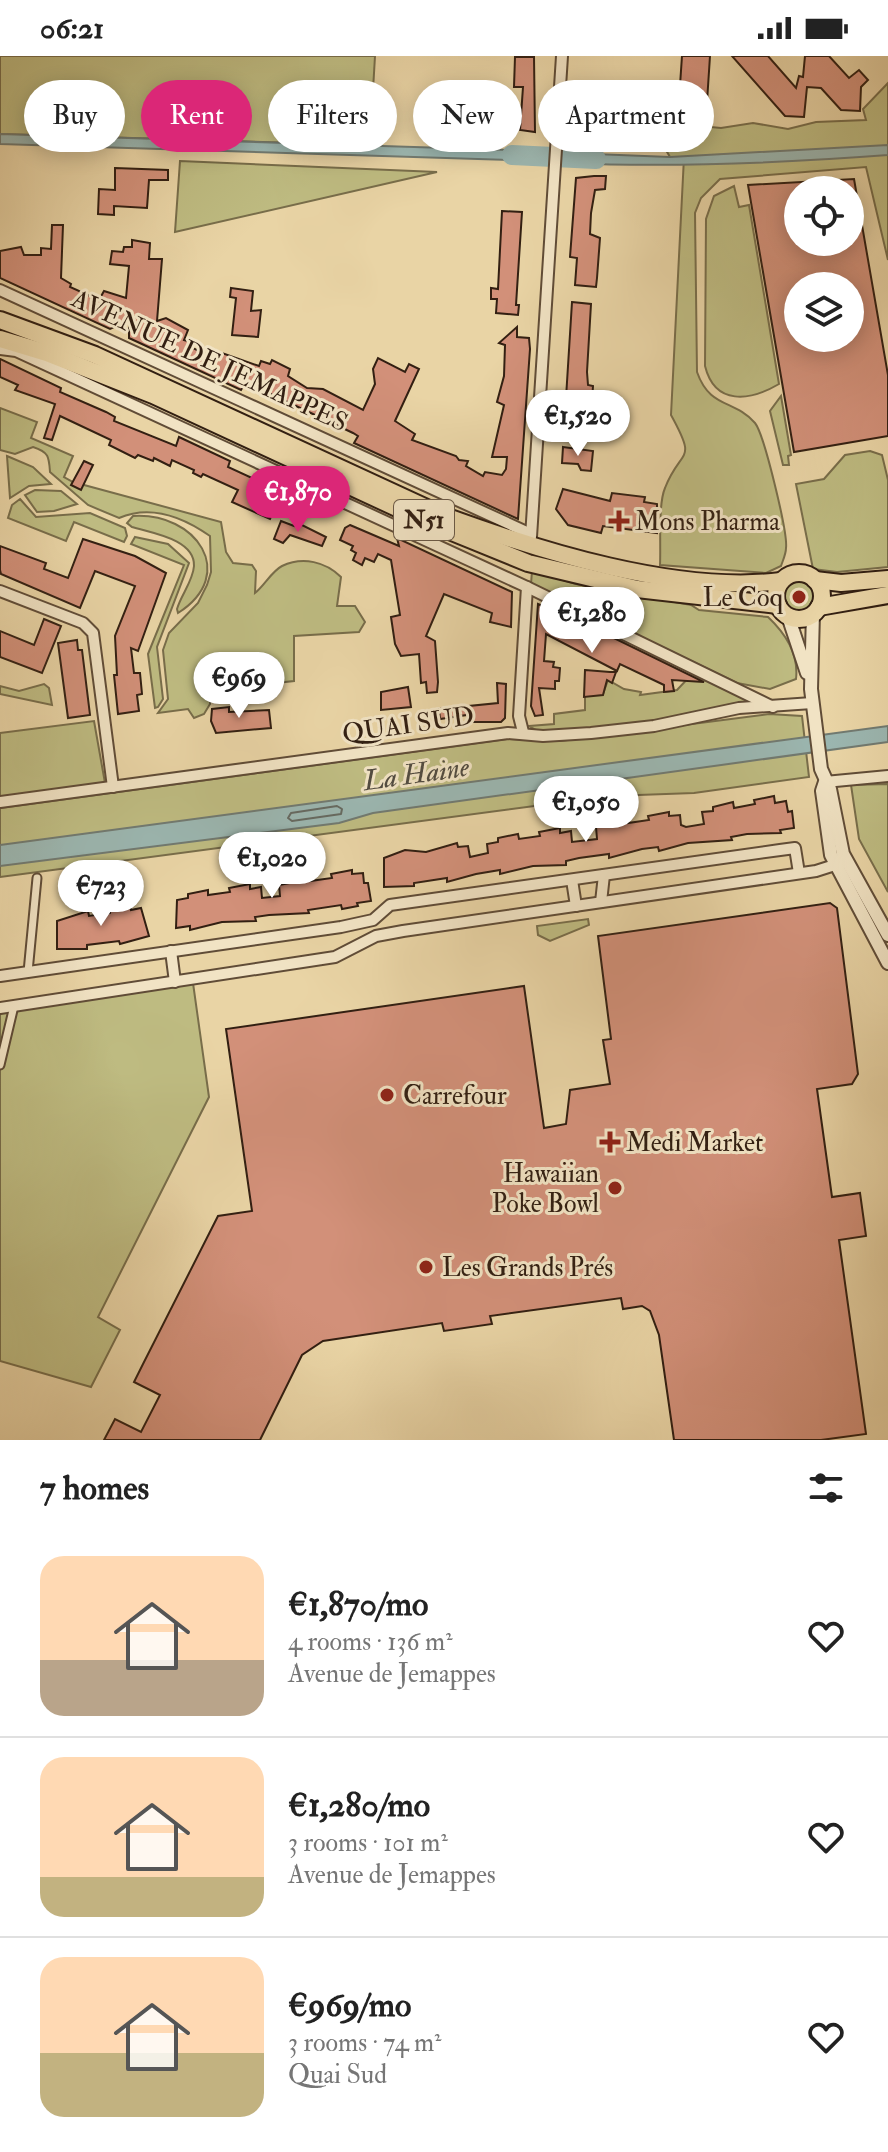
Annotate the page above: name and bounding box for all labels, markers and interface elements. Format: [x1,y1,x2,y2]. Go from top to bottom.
text: 06:21 [40,10,104,47]
chip: Buy [24,80,125,152]
chip: Rent [141,80,252,152]
chip: Filters [268,80,397,152]
chip: New [413,80,522,152]
chip: Apartment [538,80,714,152]
map controls [784,176,864,352]
button: locate [784,176,864,256]
button: layers [784,272,864,352]
street label: AVENUE DE JEMAPPES [66,282,353,439]
pin: €1,520 [513,390,643,458]
text: €1,520 [544,400,612,432]
pin: €1,870 [233,466,363,534]
text: €1,870 [264,476,332,508]
road number: N51 [394,500,454,540]
place label: Mons Pharma [635,506,780,538]
marker: Mons Pharma [610,512,628,530]
place label: Le Coq [703,582,783,614]
pin: €1,280 [527,587,657,655]
marker: Le Coq [790,588,808,606]
text: €1,280 [557,597,627,629]
pin: €969 [192,652,286,720]
text: €969 [212,662,266,694]
street label: QUAI SUD [340,700,476,750]
water label: La Haine [360,750,472,799]
pin: €1,050 [521,776,651,844]
text: €1,050 [552,786,620,818]
pin: €1,020 [207,832,337,900]
text: €1,020 [237,842,307,874]
pin: €723 [54,860,148,928]
text: €723 [76,870,126,902]
place label: Carrefour [403,1080,507,1112]
marker: Carrefour [378,1086,396,1104]
place label: Medi Market [626,1127,763,1159]
marker: Medi Market [601,1133,619,1151]
place label: Hawaiian Poke Bowl [492,1158,599,1220]
marker: Hawaiian Poke Bowl [606,1179,624,1197]
place label: Les Grands Prés [442,1252,613,1284]
marker: Les Grands Prés [417,1258,435,1276]
icon: filters [804,1466,848,1510]
text: 7 homes [40,1467,149,1510]
text: €1,870/mo [288,1583,428,1626]
icon: home [104,1588,200,1684]
icon: heart [804,1614,848,1658]
text: 4 rooms · 136 m² [288,1626,453,1658]
text: Avenue de Jemappes [288,1658,496,1690]
text: €1,280/mo [288,1784,430,1827]
icon: home [104,1789,200,1885]
icon: heart [804,1815,848,1859]
text: 3 rooms · 101 m² [288,1827,448,1859]
text: Avenue de Jemappes [288,1859,496,1891]
text: €969/mo [288,1984,411,2027]
icon: home [104,1989,200,2085]
icon: heart [804,2015,848,2059]
text: 3 rooms · 74 m² [288,2027,441,2059]
text: Quai Sud [288,2059,387,2091]

